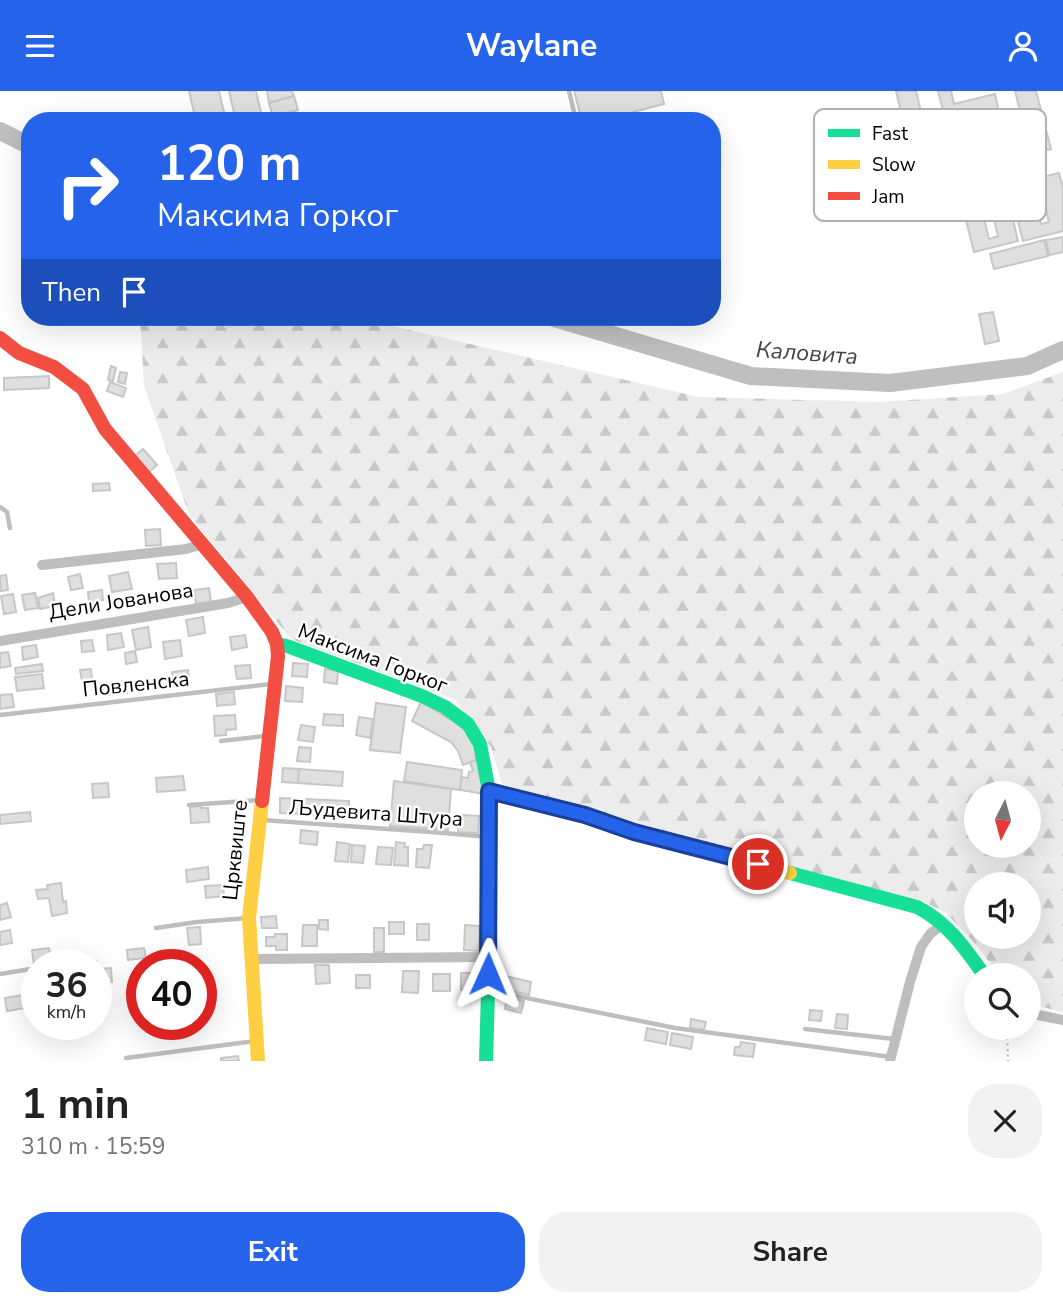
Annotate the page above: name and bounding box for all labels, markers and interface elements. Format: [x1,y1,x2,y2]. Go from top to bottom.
text: Waylane [466,24,597,67]
icon: menu [21,27,59,65]
icon: person [1004,27,1042,65]
legend [814,109,1046,221]
text: Fast [872,121,908,147]
text: 120 m [157,130,301,197]
icon: right [42,140,133,231]
text: Slow [872,152,916,178]
text: Jam [871,184,905,210]
text: Максима Горког [157,194,398,237]
icon: arrive [115,273,153,311]
text: Then [42,275,101,310]
water label: Каловита [755,334,859,372]
street label: Дели Јованова [47,576,195,626]
street label: Максима Горког [294,617,452,699]
street label: Повленска [81,664,191,704]
north arrow [964,781,1041,857]
map controls [964,781,1041,1040]
street label: Људевита Штура [288,793,464,833]
street label: Црквиште [216,798,254,902]
pin [728,834,788,894]
icon: arrive [739,845,777,883]
button: sound [964,872,1041,949]
position arrow [451,937,525,1011]
speed limit sign: 40 [126,949,217,1040]
text: 36 [45,962,88,1009]
button: search [964,963,1041,1040]
text: km/h [47,1000,86,1024]
text: 1 min [21,1076,130,1133]
button: close [968,1084,1042,1158]
text: 310 m · 15:59 [21,1131,166,1162]
button: Exit [21,1212,525,1292]
button: Share [539,1212,1042,1292]

